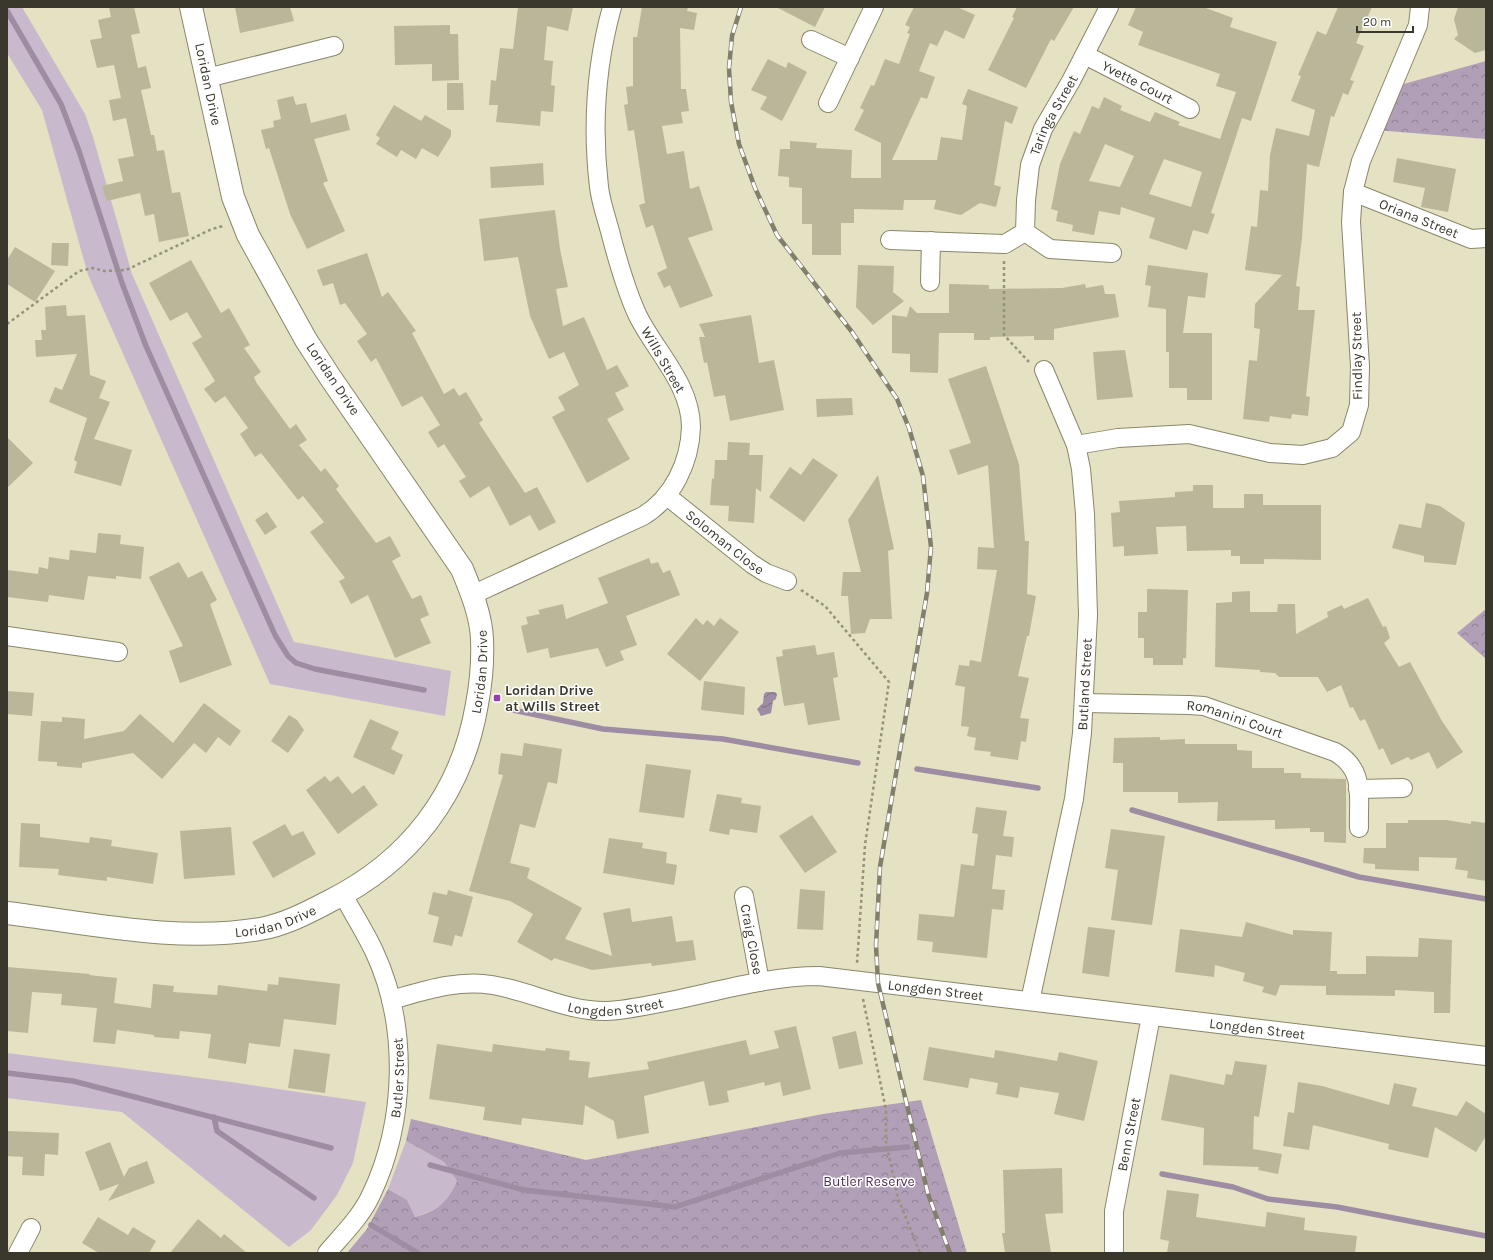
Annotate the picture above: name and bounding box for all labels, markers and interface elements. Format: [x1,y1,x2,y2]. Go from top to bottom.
scale bar [1357,8,1413,34]
text: 20 m [1363,15,1391,29]
street label: Loridan Drive [191,41,225,127]
street label: Yvette Court [1099,57,1176,107]
street label: Taringa Street [1026,72,1081,158]
street label: Oriana Street [1377,195,1461,242]
street label: Findlay Street [1348,312,1366,400]
street label: Wills Street [637,324,689,396]
street label: Loridan Drive [302,339,364,419]
street label: Soloman Close [682,506,767,578]
street label: Loridan Drive [467,629,491,715]
street label: Butland Street [1074,638,1095,731]
place label: Loridan Drive at Wills Street [505,682,600,715]
marker: Loridan Drive at Wills Street [492,693,502,703]
street label: Romanini Court [1186,696,1285,742]
street label: Loridan Drive [234,901,319,941]
street label: Craig Close [737,903,767,976]
street label: Longden Street [887,976,984,1004]
street label: Longden Street [566,994,665,1020]
street label: Longden Street [1208,1014,1306,1043]
street label: Butler Street [386,1037,407,1119]
street label: Benn Street [1113,1096,1144,1173]
park label: Butler Reserve [823,1173,915,1190]

